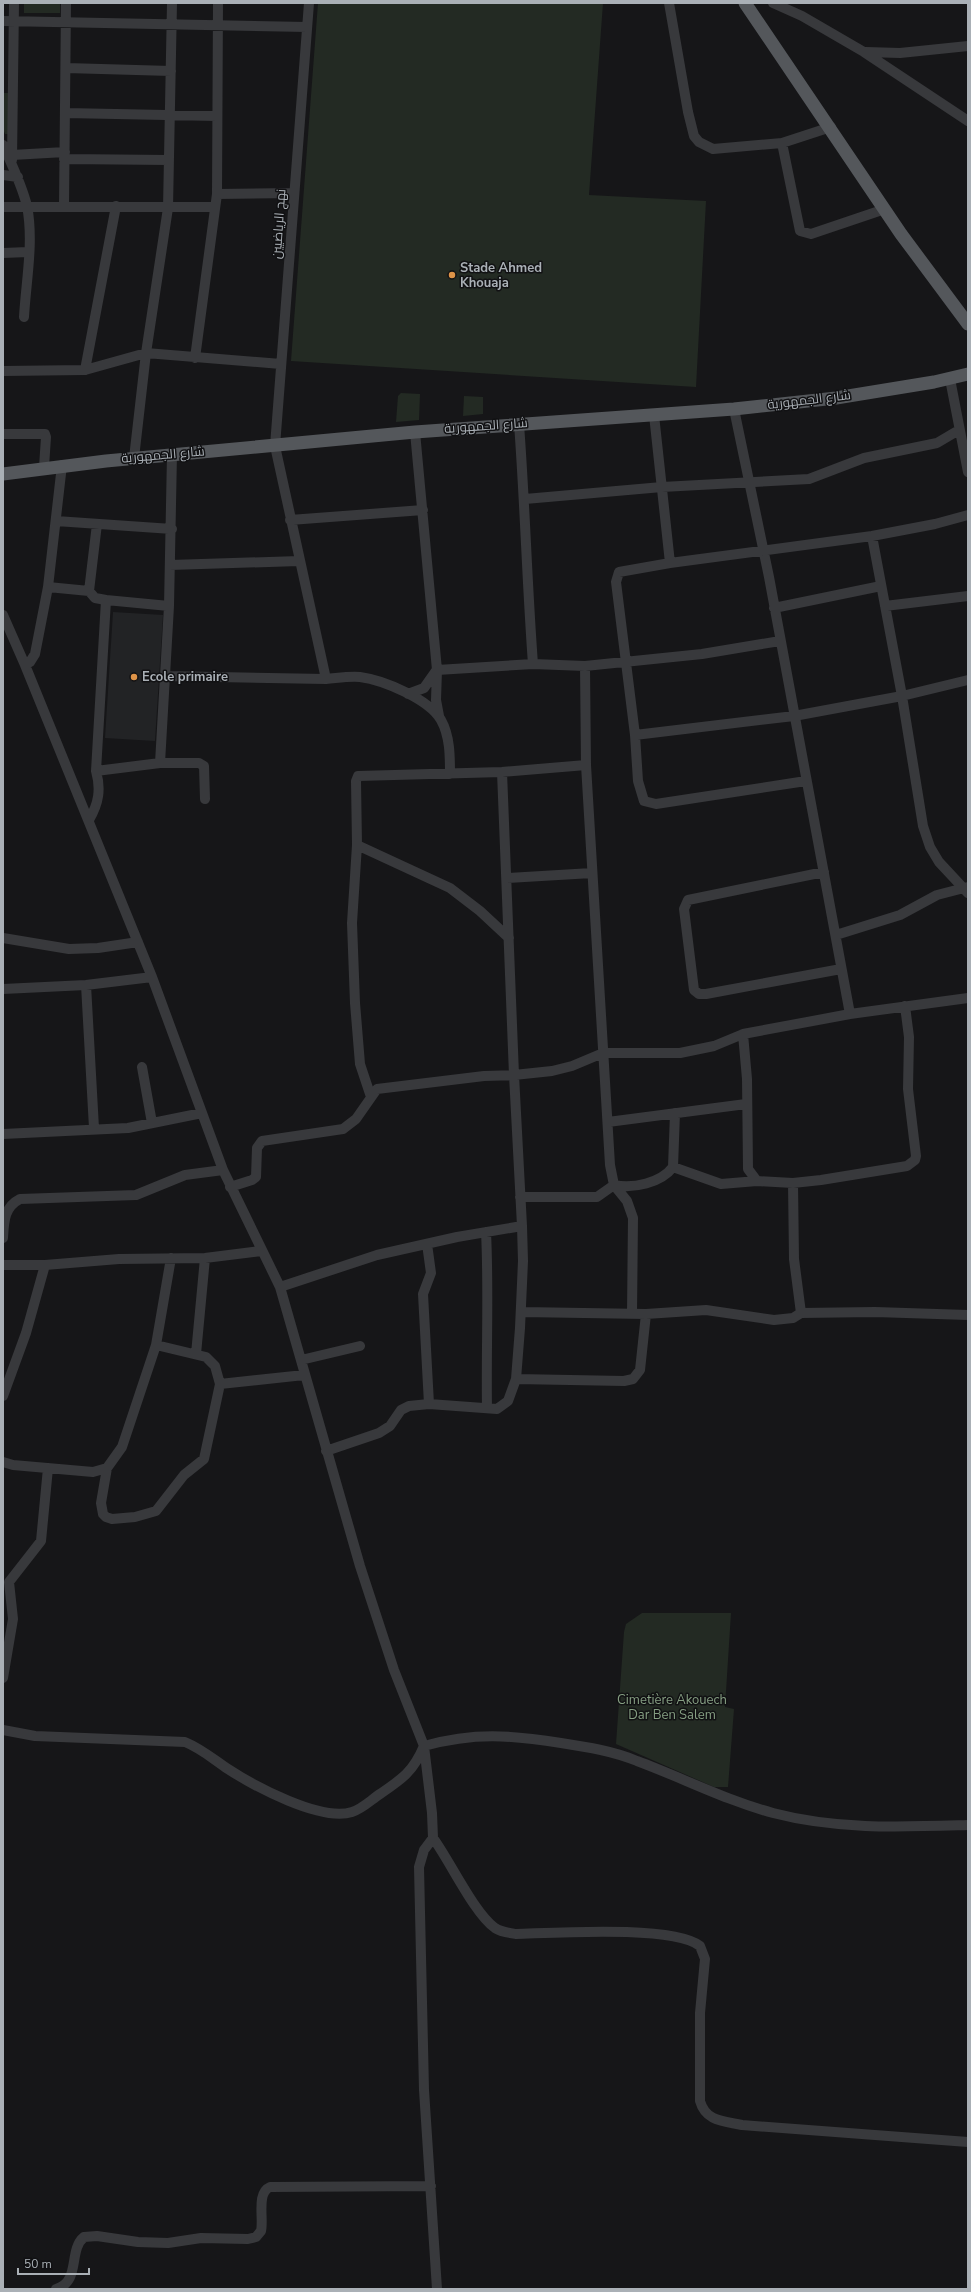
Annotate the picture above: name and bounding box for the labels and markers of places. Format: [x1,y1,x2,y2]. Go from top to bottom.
place label: Stade Ahmed Khouaja [460,259,542,292]
marker: Stade Ahmed Khouaja [447,270,457,280]
place label: Ecole primaire [142,668,228,686]
marker: Ecole primaire [129,672,139,682]

